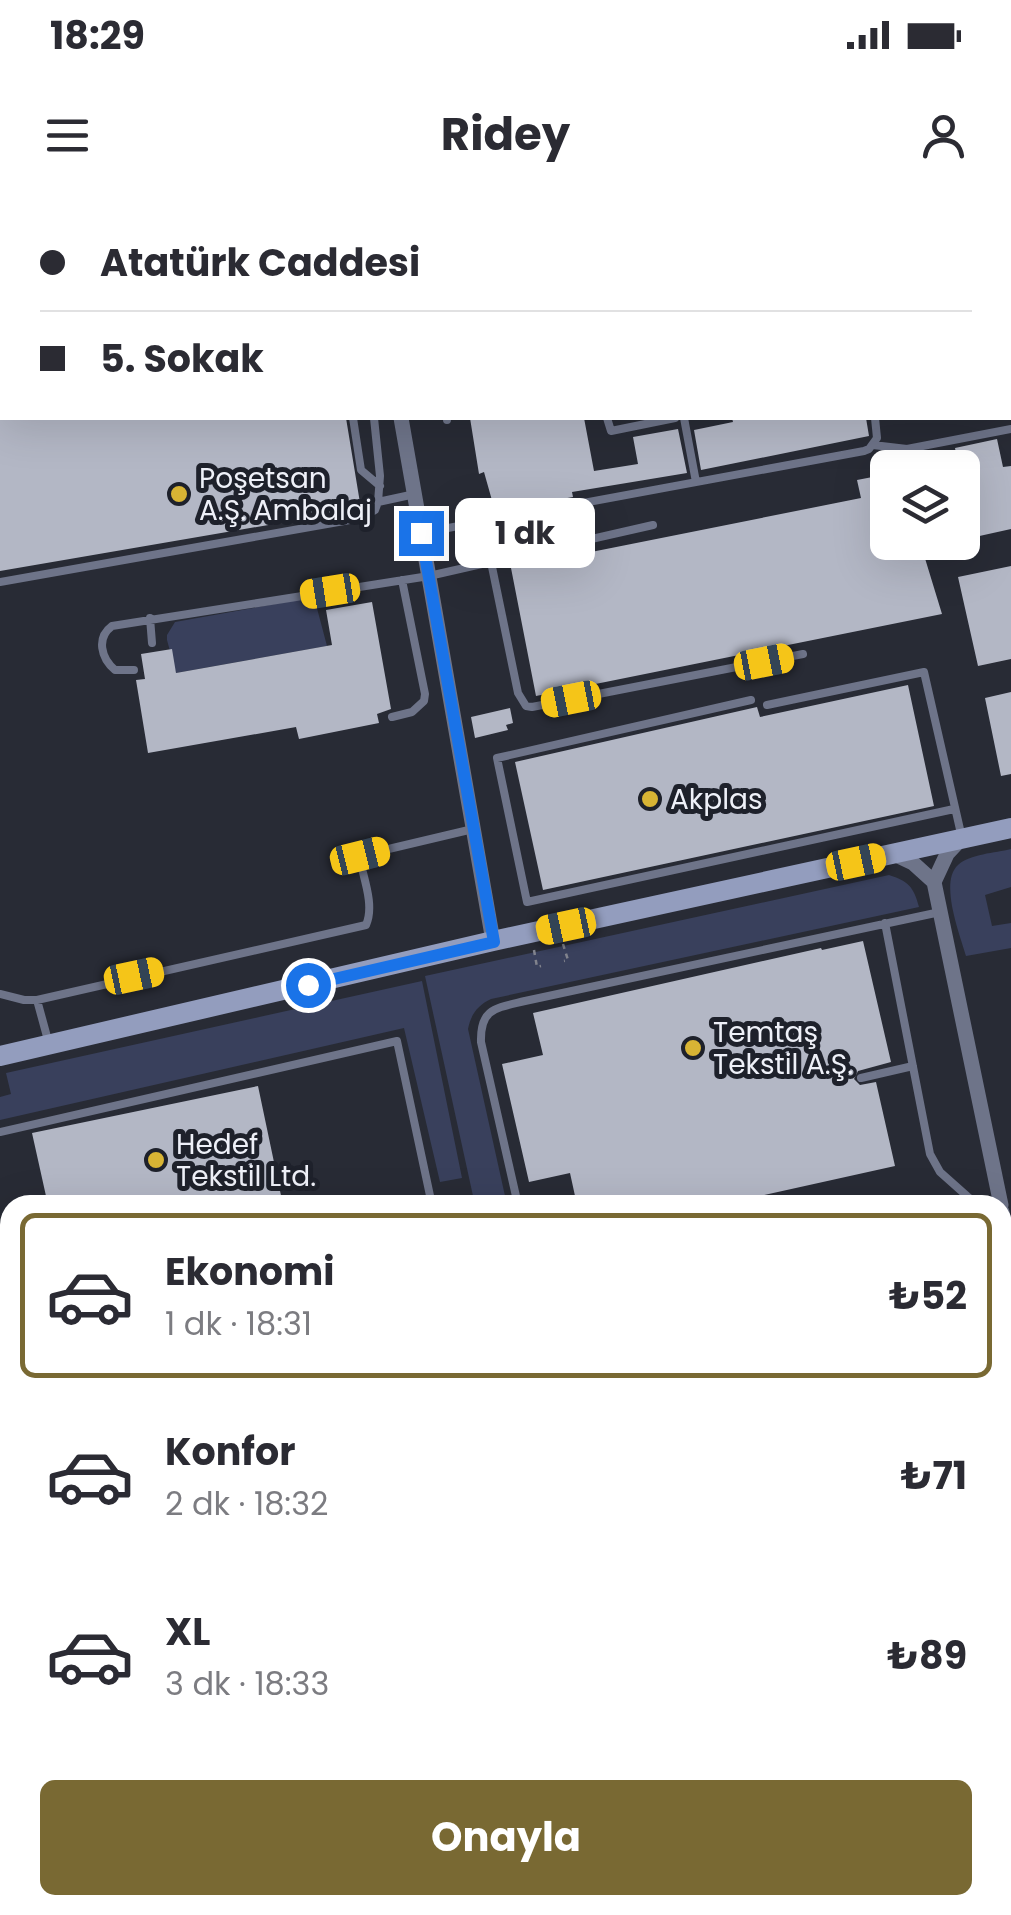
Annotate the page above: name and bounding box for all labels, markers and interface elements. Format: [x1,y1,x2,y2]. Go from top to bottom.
text: 18:29 [50,9,145,62]
text: Ridey [441,103,570,166]
icon: menu [40,108,95,163]
icon: person [916,108,971,163]
text: Atatürk Caddesi [100,236,420,289]
text: 5. Sokak [100,332,264,385]
map controls [870,450,980,560]
button: layers [870,450,980,560]
place label: Poşetsan A.Ş. Ambalaj [199,459,372,530]
marker: Poşetsan A.Ş. Ambalaj [168,483,190,505]
callout: 1 dk [456,498,596,568]
text: 1 dk [495,510,555,555]
route end [399,511,444,556]
car [298,571,362,611]
car [732,642,796,682]
car [539,679,603,719]
place label: Akplas [670,780,763,819]
marker: Akplas [639,788,661,810]
car [327,834,393,878]
car [824,841,888,883]
car [534,905,598,947]
car [102,955,166,997]
route start [286,963,331,1008]
place label: Temtaş Tekstil A.Ş. [713,1013,853,1084]
marker: Temtaş Tekstil A.Ş. [682,1037,704,1059]
place label: Hedef Tekstil Ltd. [176,1125,316,1196]
marker: Hedef Tekstil Ltd. [145,1149,167,1171]
text: Ekonomi [165,1245,335,1298]
icon: car [45,1251,135,1341]
text: ₺52 [889,1269,967,1322]
text: 1 dk · 18:31 [165,1301,312,1346]
text: Konfor [165,1425,295,1478]
icon: car [45,1431,135,1521]
text: ₺71 [901,1449,967,1502]
text: 2 dk · 18:32 [165,1481,328,1526]
text: XL [165,1605,210,1658]
icon: car [45,1611,135,1701]
text: ₺89 [887,1629,967,1682]
text: 3 dk · 18:33 [165,1661,329,1706]
button: Onayla [40,1780,972,1895]

